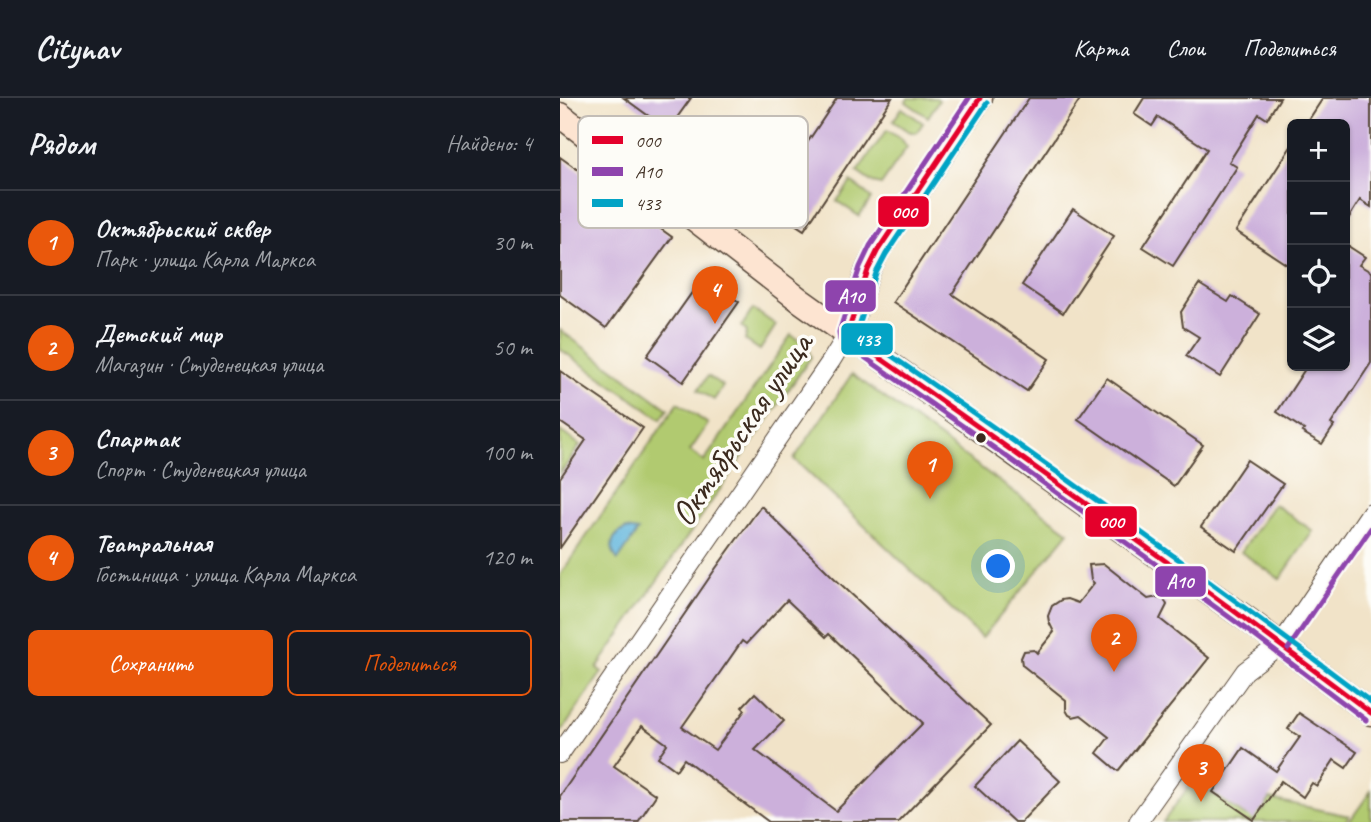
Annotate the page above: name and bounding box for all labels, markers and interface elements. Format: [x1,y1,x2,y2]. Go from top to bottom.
text: Citynav [35,27,119,69]
text: Карта [1074,33,1128,63]
text: Слои [1166,33,1205,63]
text: Поделиться [1243,33,1336,63]
legend [578,116,808,228]
map controls [1287,119,1350,371]
button: + [1287,119,1350,182]
text: Рядом [28,125,95,163]
text: Найдено: 4 [446,129,532,158]
text: 000 [635,129,662,153]
text: А10 [635,160,663,184]
button: − [1287,182,1350,245]
text: 433 [635,192,662,216]
line badge: 000 [877,195,930,228]
text: 000 [891,200,919,224]
text: Октябрьский сквер [95,212,270,245]
text: 1 [46,228,56,257]
text: 30 m [493,228,532,257]
text: Парк · улица Карла Маркса [95,245,315,274]
button: locate [1287,245,1350,308]
pin: 4 [692,266,738,324]
line badge: А10 [824,279,877,313]
text: А10 [838,285,867,309]
button: layers [1287,308,1350,371]
text: Детский мир [95,317,222,350]
street label: Октябрьская улица [660,322,824,535]
line badge: 433 [840,322,894,356]
text: 433 [854,328,882,352]
text: 2 [46,333,56,362]
text: 50 m [493,333,532,362]
text: Магазин · Студенецкая улица [95,350,323,379]
text: Спартак [95,422,179,455]
unlabelled marker [974,431,988,445]
text: 3 [46,438,56,467]
text: 100 m [483,438,532,467]
pin: 1 [907,441,953,499]
text: Спорт · Студенецкая улица [95,455,306,484]
line badge: 000 [1084,505,1138,538]
text: 000 [1098,510,1126,534]
text: Театральная [95,527,212,560]
text: 4 [46,543,56,572]
text: 120 m [483,543,532,572]
your location [981,549,1015,583]
text: Гостиница · улица Карла Маркса [95,560,356,589]
line badge: А10 [1154,565,1207,598]
text: А10 [1167,570,1196,594]
pin: 2 [1091,614,1137,672]
button: Сохранить [28,630,273,696]
button: Поделиться [287,630,532,696]
pin: 3 [1178,744,1224,802]

